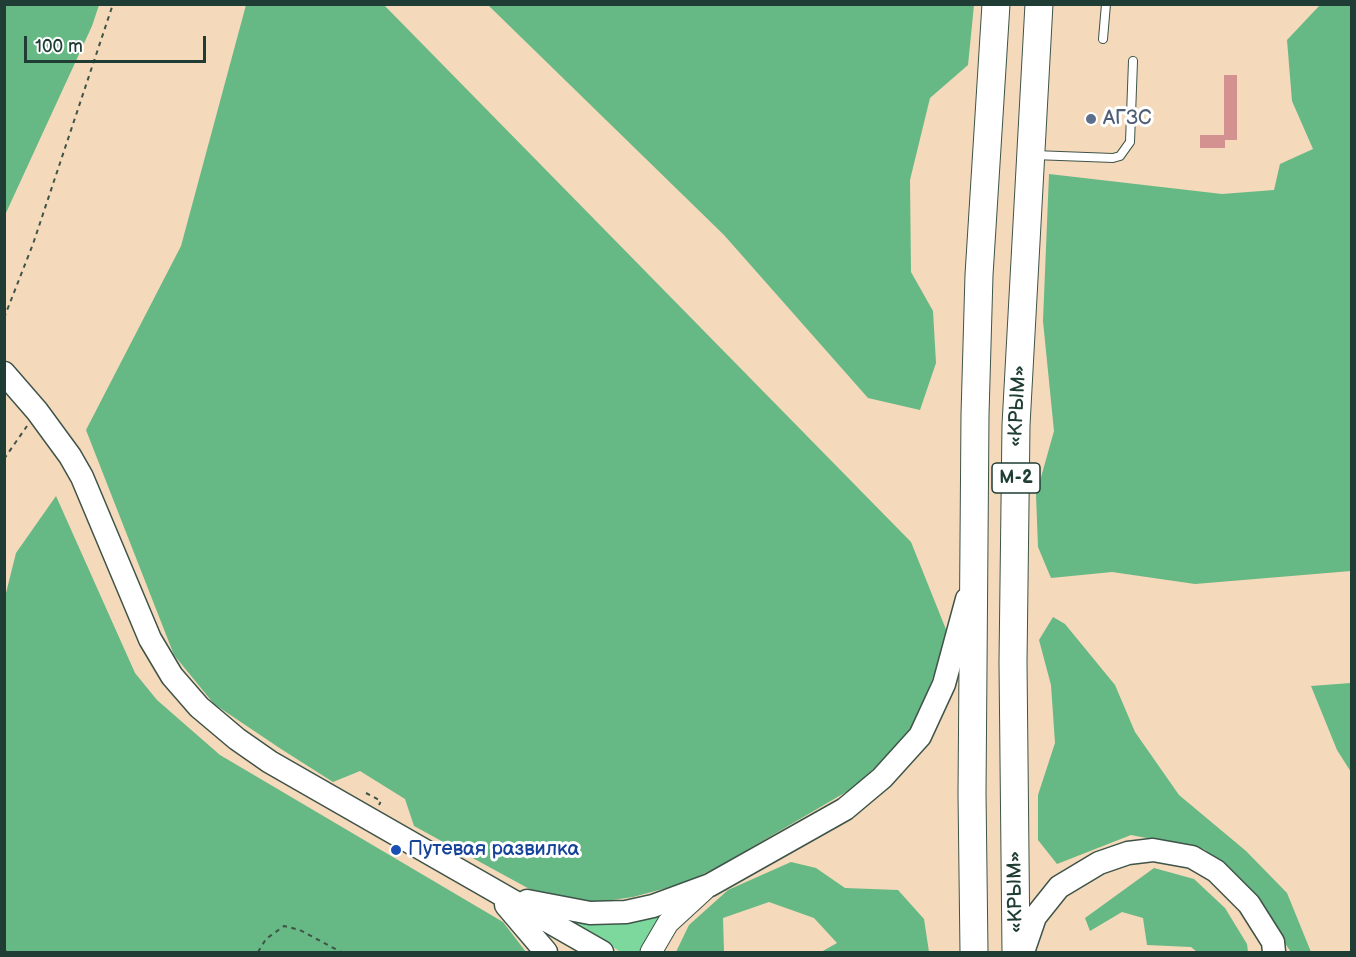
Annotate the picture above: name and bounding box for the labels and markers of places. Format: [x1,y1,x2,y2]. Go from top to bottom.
place label: АГЗС [1103,107,1151,131]
marker: АГЗС [1084,112,1098,126]
place label: Путевая развилка [408,838,579,862]
marker: Путевая развилка [389,843,403,857]

